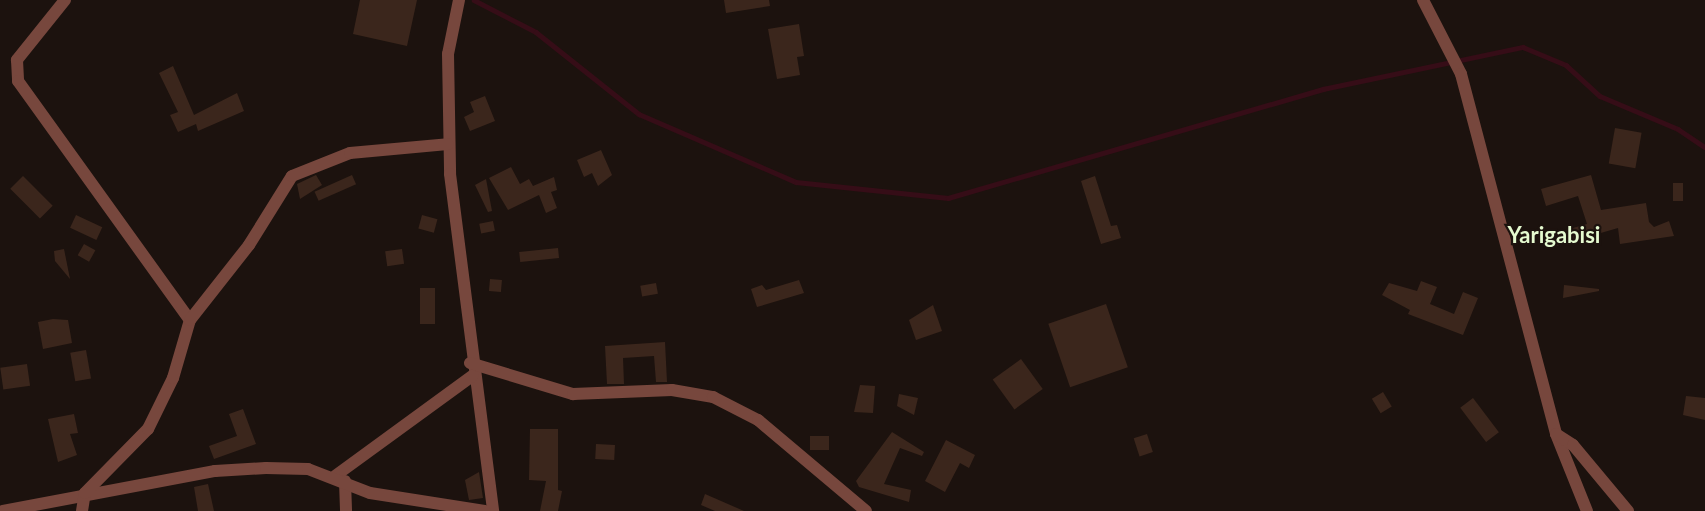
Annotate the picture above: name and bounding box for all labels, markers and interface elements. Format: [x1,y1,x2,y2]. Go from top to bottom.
district label: Yarigabisi [1508,222,1600,248]

